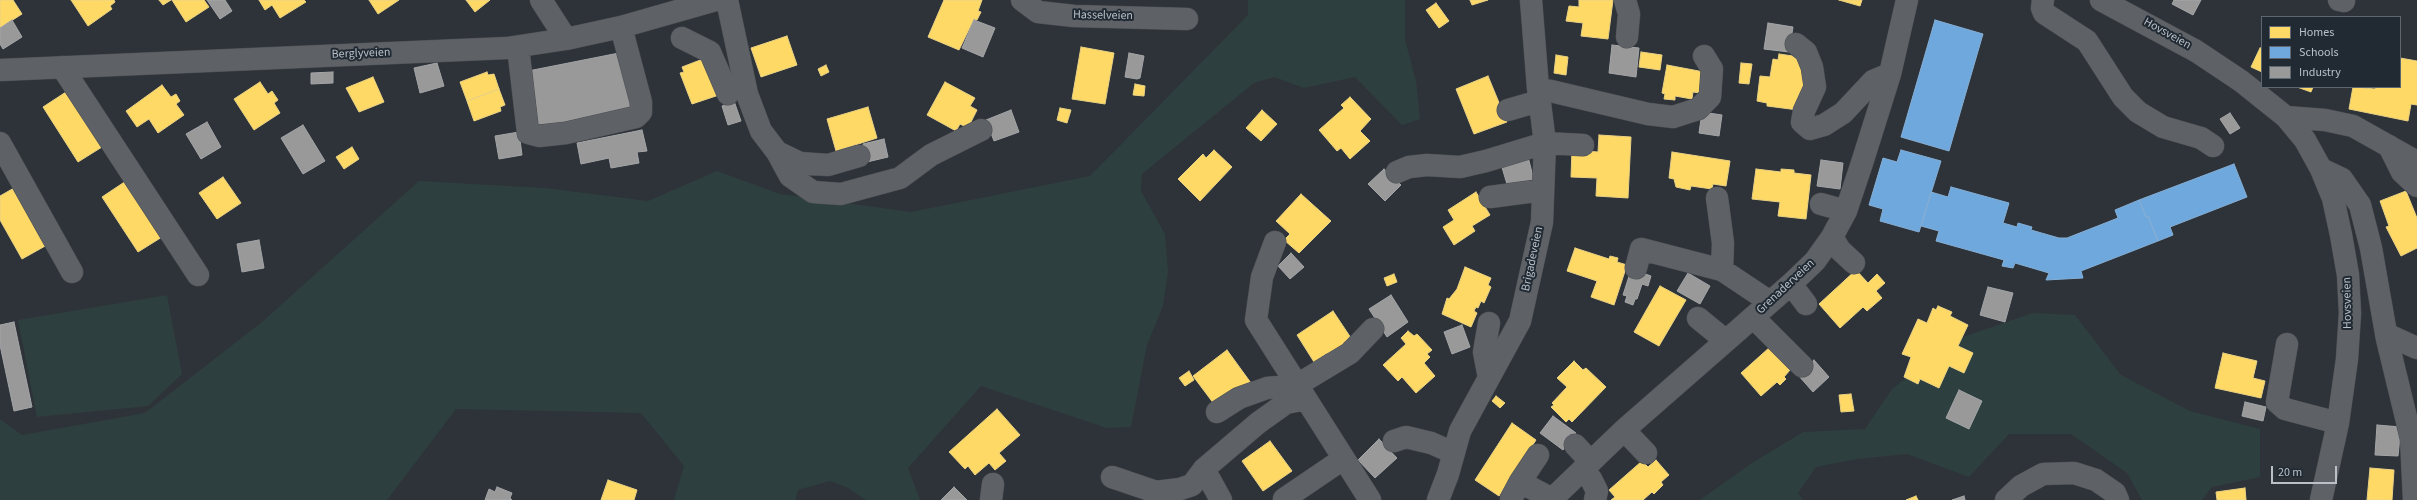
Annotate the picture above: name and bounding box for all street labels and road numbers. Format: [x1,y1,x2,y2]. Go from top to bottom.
street label: Hasselveien [1073,8,1133,24]
street label: Hovsveien [2141,15,2193,53]
street label: Berglyveien [331,46,391,62]
street label: Brigadeveien [1519,225,1547,293]
street label: Grenaderveien [1754,256,1818,318]
street label: Hovsveien [2340,277,2356,329]

